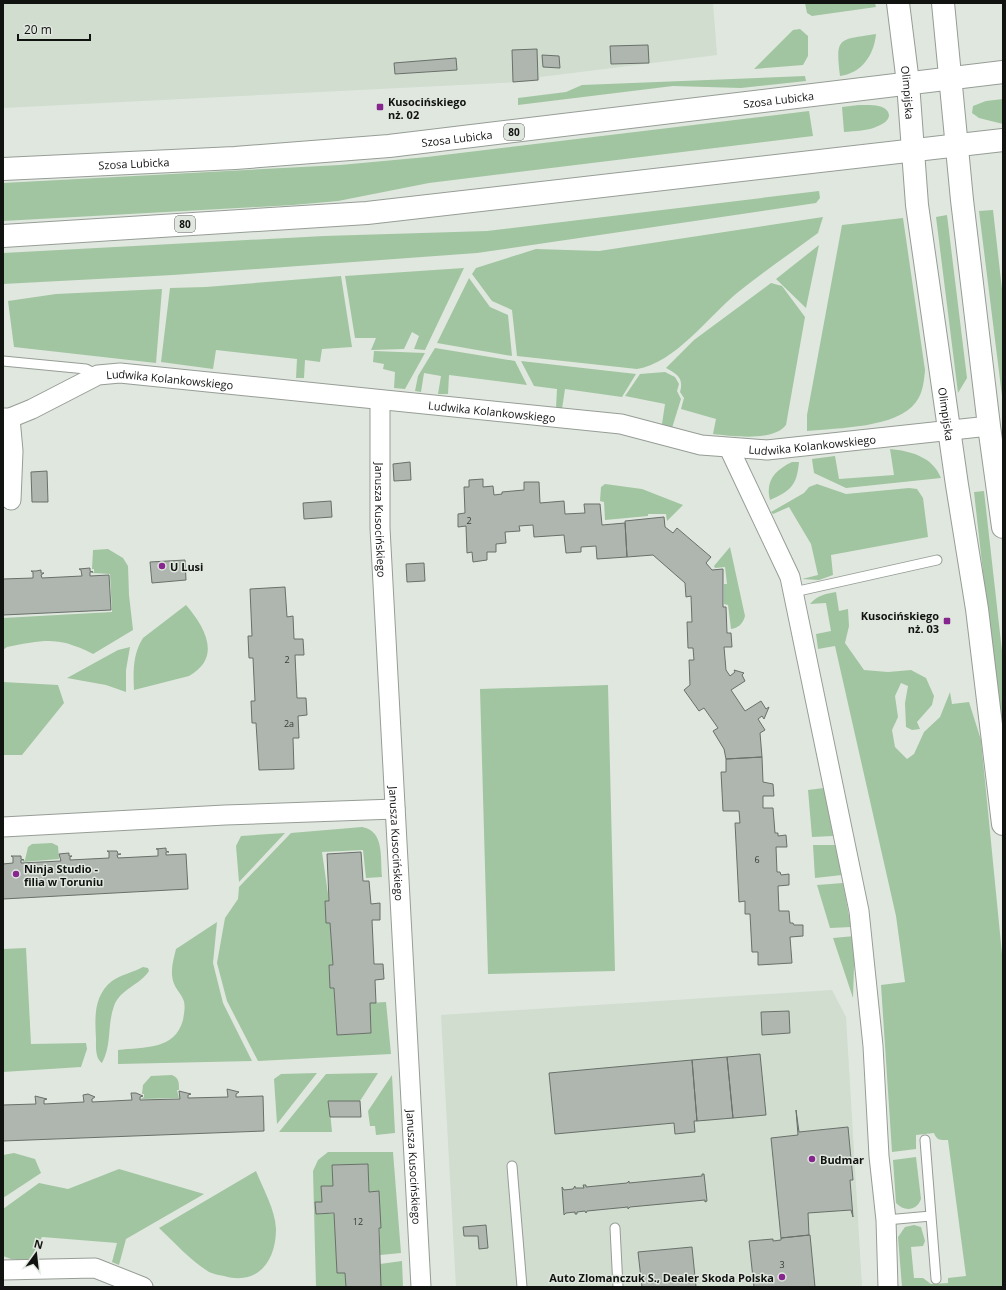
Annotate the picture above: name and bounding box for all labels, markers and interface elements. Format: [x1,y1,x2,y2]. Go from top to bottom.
scale bar [18,16,90,42]
text: 20 m [24,21,52,38]
street label: Olimpijska [898,65,918,120]
street label: Szosa Lubicka [742,87,815,111]
place label: Kusocińskiego nż. 02 [388,94,466,122]
marker: Kusocińskiego nż. 02 [375,102,385,112]
road number: 80 [504,124,524,140]
street label: Szosa Lubicka [421,126,493,150]
street label: Szosa Lubicka [98,154,170,172]
road number: 80 [175,216,195,232]
street label: Ludwika Kolankowskiego [105,365,234,392]
street label: Olimpijska [936,386,958,442]
street label: Ludwika Kolankowskiego [428,397,557,425]
street label: Ludwika Kolankowskiego [748,431,877,458]
street label: Janusza Kusocińskiego [373,462,390,578]
house number: 2 [466,514,472,527]
place label: U Lusi [170,559,203,574]
marker: U Lusi [157,561,167,571]
place label: Kusocińskiego nż. 03 [861,608,939,636]
marker: Kusocińskiego nż. 03 [942,616,952,626]
house number: 2 [284,653,290,666]
house number: 2a [284,717,294,730]
street label: Janusza Kusocińskiego [386,785,408,902]
house number: 6 [754,853,760,866]
place label: Ninja Studio - filia w Toruniu [24,861,103,889]
marker: Ninja Studio - filia w Toruniu [11,869,21,879]
street label: Janusza Kusocińskiego [404,1108,425,1225]
place label: Budmar [820,1152,864,1167]
marker: Budmar [807,1154,817,1164]
house number: 12 [353,1215,363,1228]
north arrow [16,1234,56,1274]
text: N [32,1235,45,1252]
house number: 3 [779,1258,785,1271]
place label: Auto Zlomanczuk S., Dealer Skoda Polska [549,1270,774,1285]
marker: Auto Zlomanczuk S., Dealer Skoda Polska [777,1272,787,1282]

